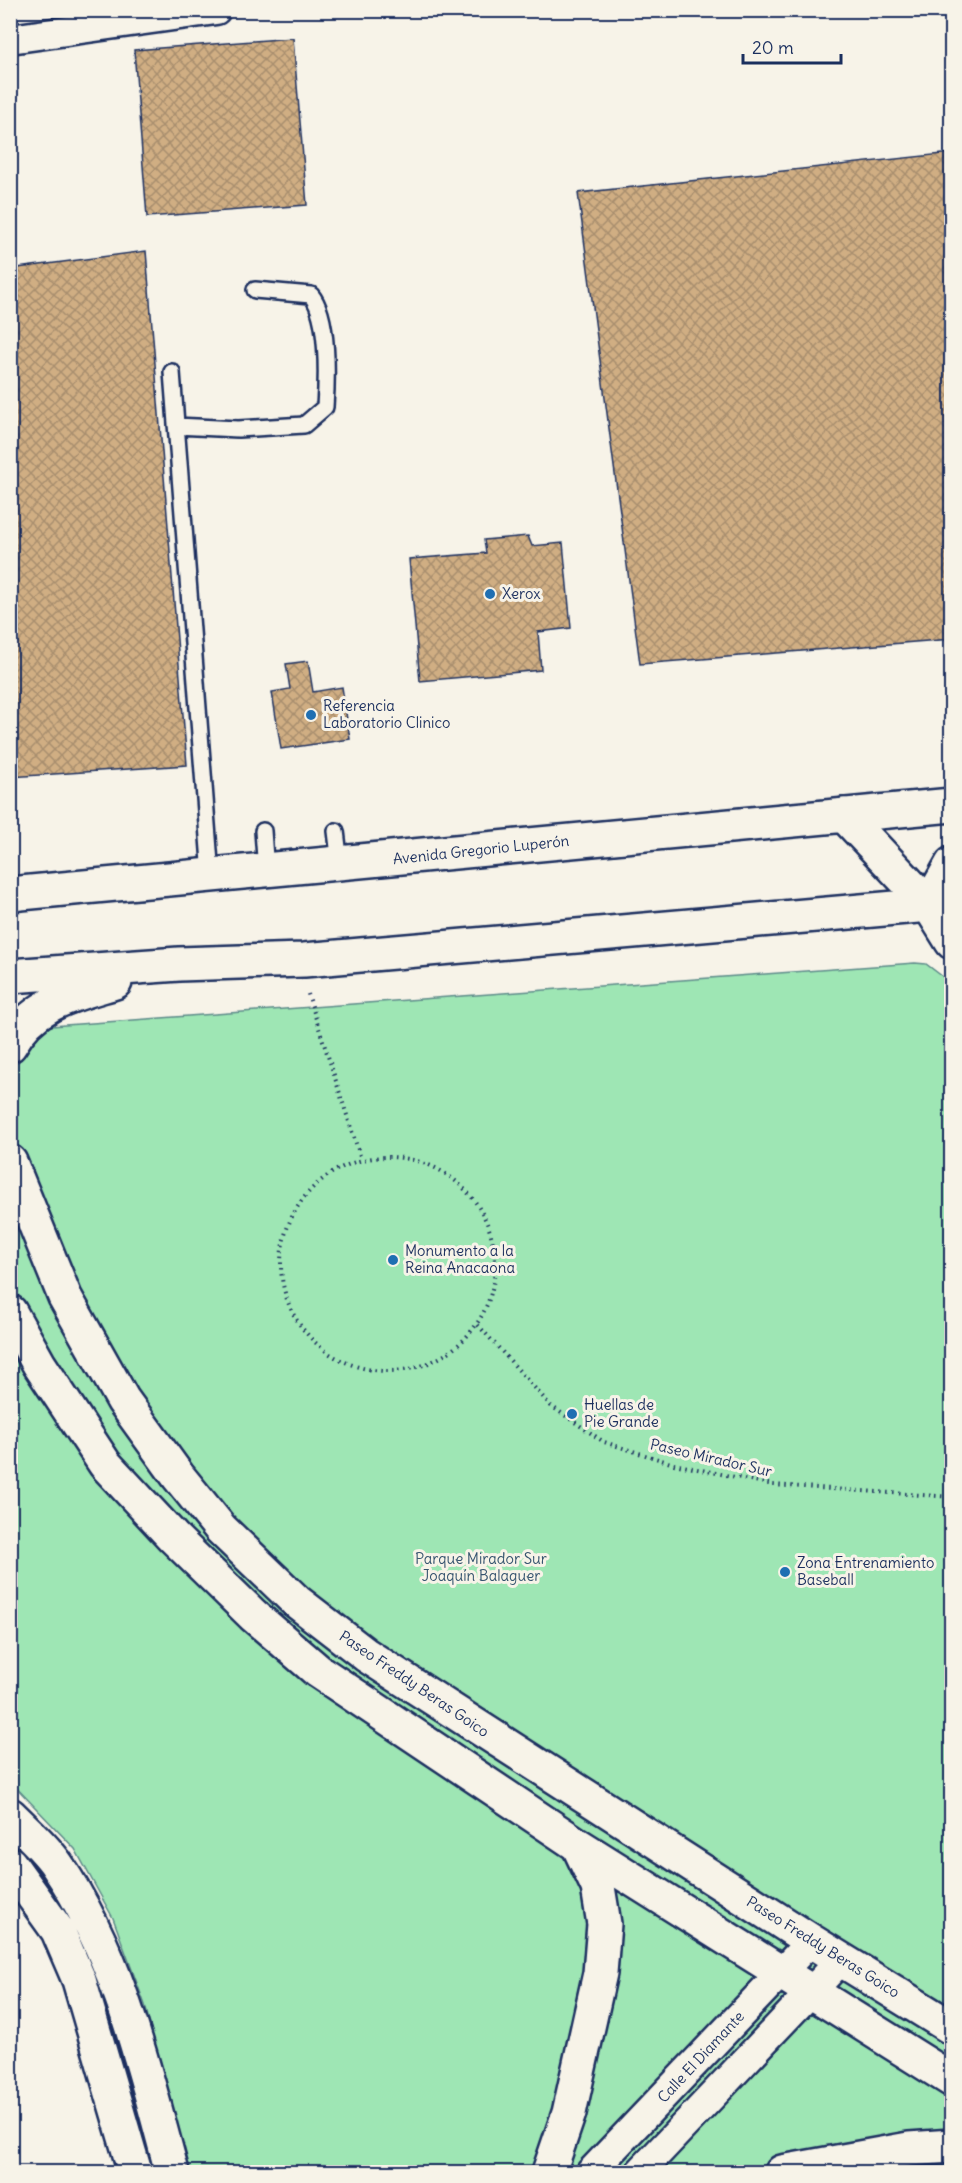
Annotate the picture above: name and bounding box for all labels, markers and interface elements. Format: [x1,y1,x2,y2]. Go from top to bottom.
scale bar [743,27,840,65]
text: 20 m [752,36,794,59]
place label: Xerox [502,584,541,603]
marker: Xerox [483,587,497,601]
place label: Referencia Laboratorio Clinico [323,696,450,732]
marker: Referencia Laboratorio Clinico [304,708,318,722]
street label: Avenida Gregorio Luperón [392,831,570,868]
place label: Monumento a la Reina Anacaona [405,1241,515,1277]
marker: Monumento a la Reina Anacaona [386,1253,400,1267]
place label: Huellas de Pie Grande [584,1395,659,1431]
marker: Huellas de Pie Grande [565,1407,579,1421]
street label: Paseo Mirador Sur [648,1434,774,1481]
park label: Parque Mirador Sur Joaquín Balaguer [415,1549,547,1585]
place label: Zona Entrenamiento Baseball [797,1553,934,1589]
marker: Zona Entrenamiento Baseball [778,1565,792,1579]
street label: Paseo Freddy Beras Goico [336,1626,493,1741]
street label: Paseo Freddy Beras Goico [743,1892,903,2001]
street label: Calle El Diamante [653,2007,748,2106]

